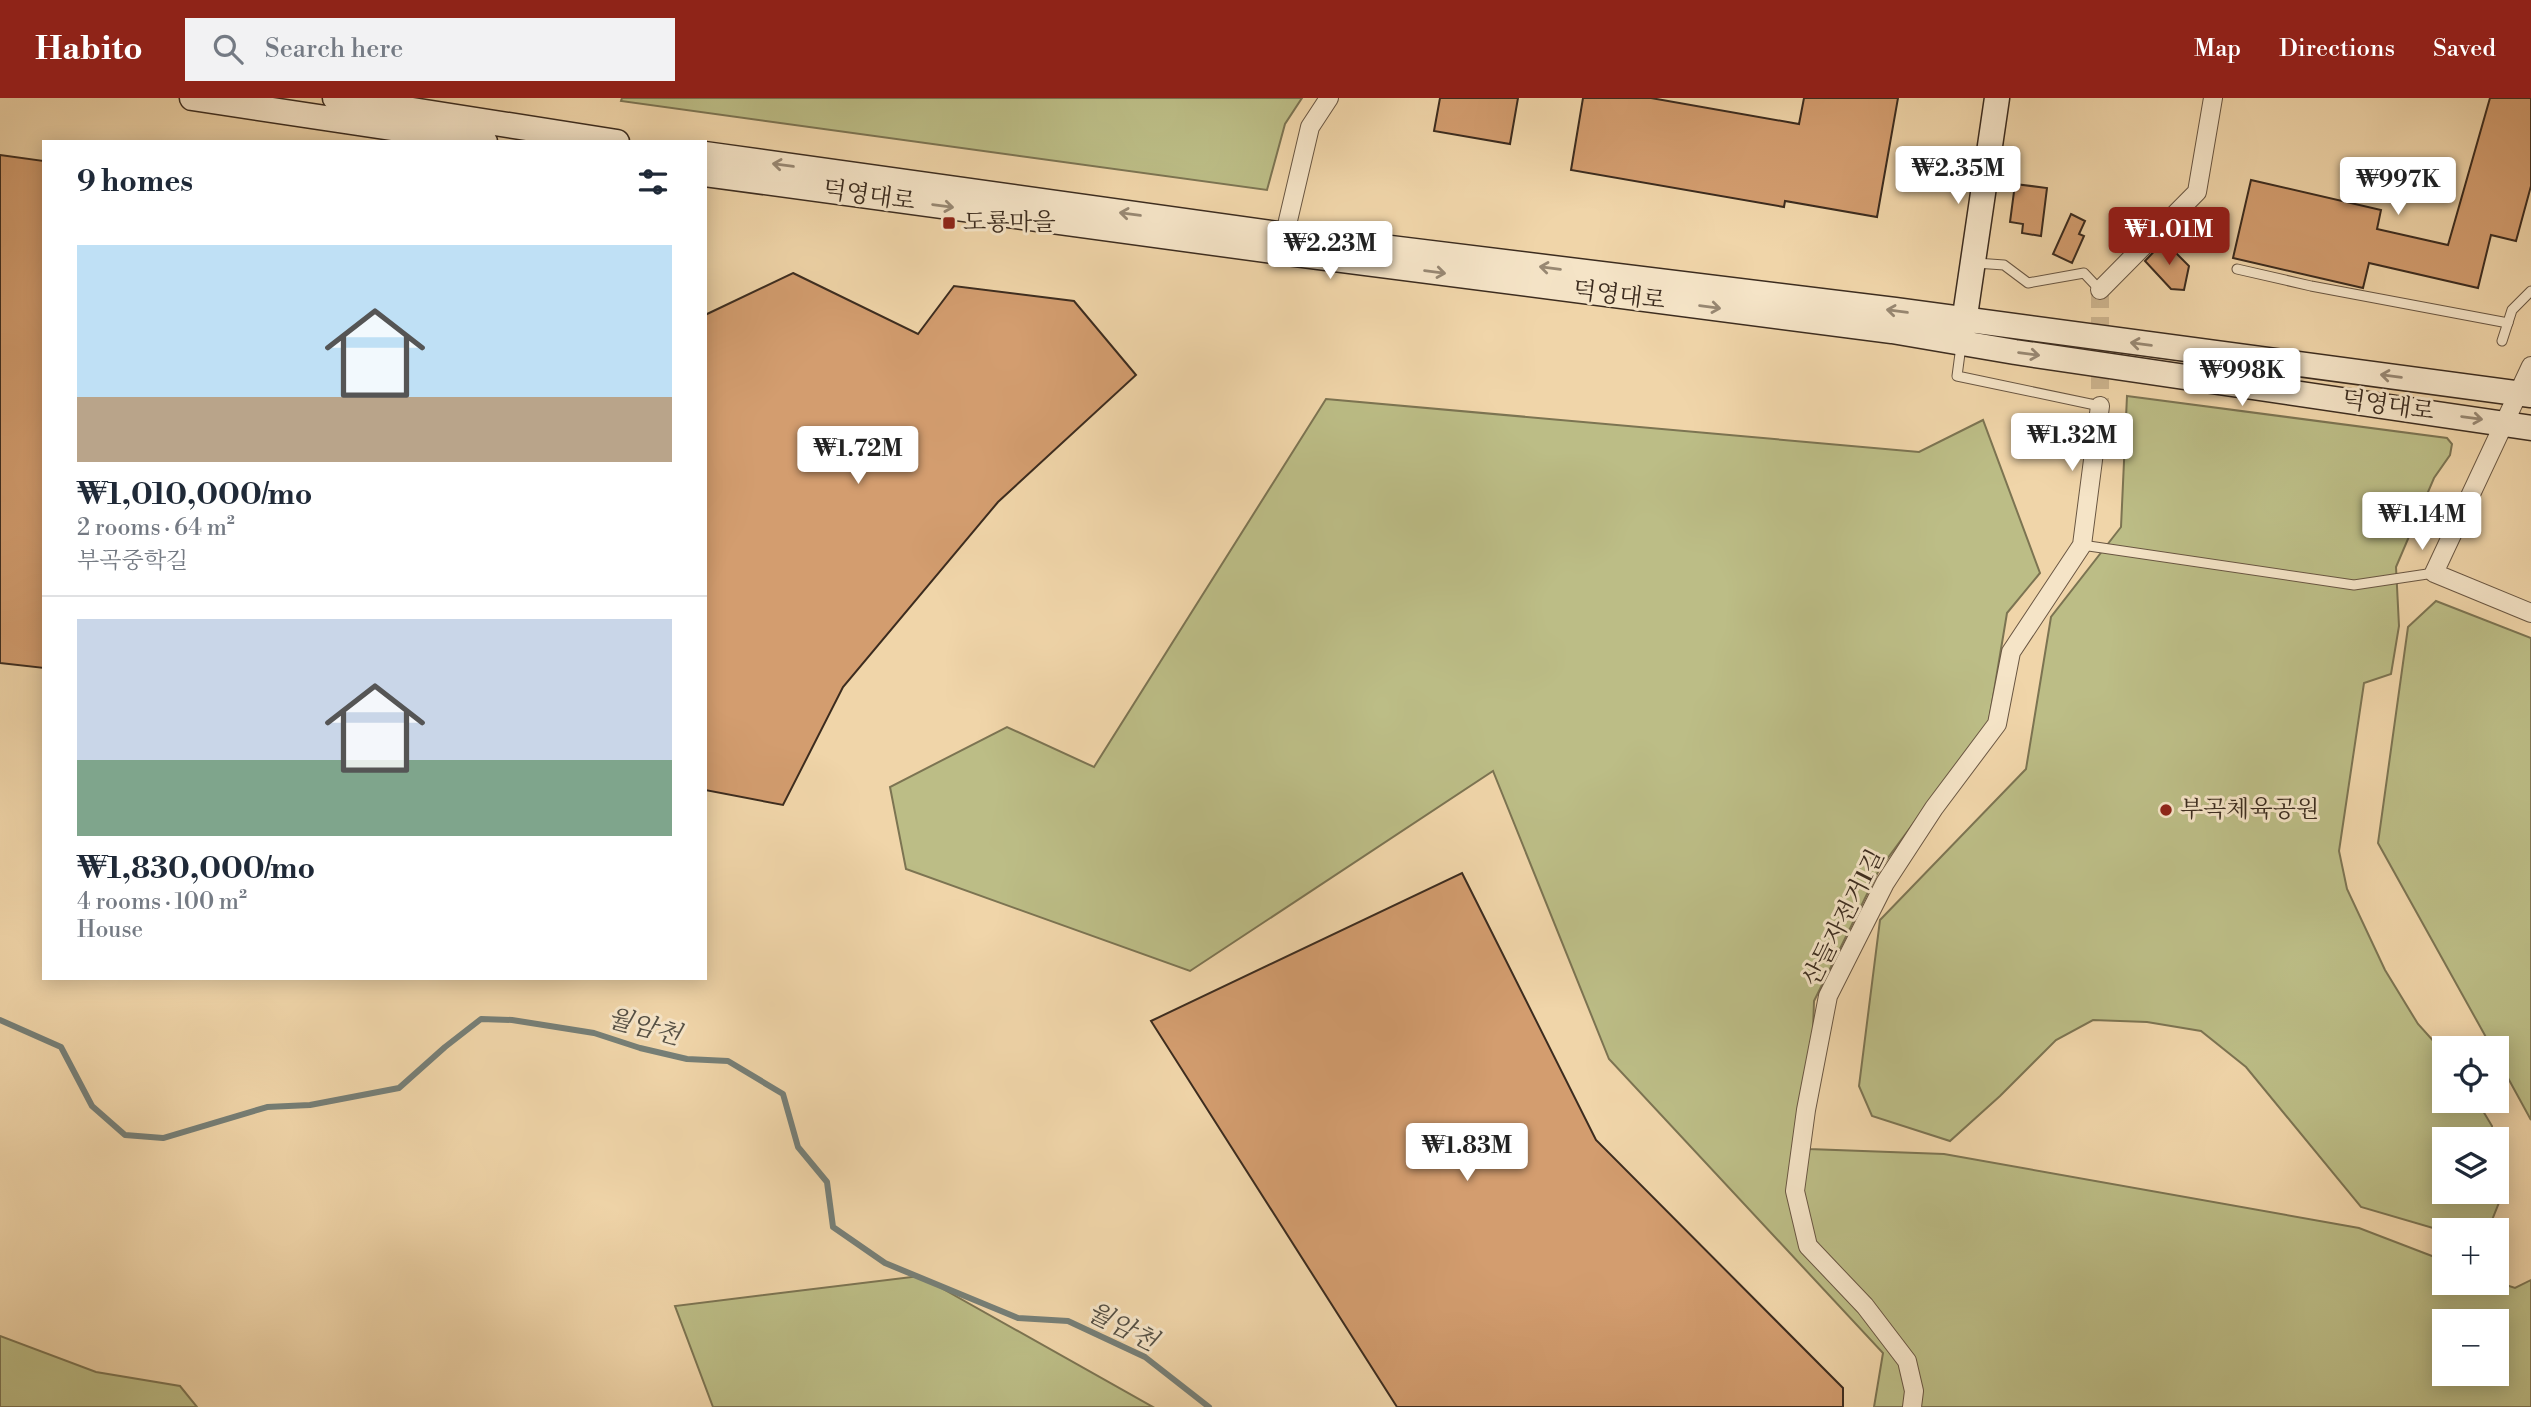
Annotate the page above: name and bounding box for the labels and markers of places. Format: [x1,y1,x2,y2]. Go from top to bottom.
pin: ₩2.35M [1901,146,2015,206]
pin: ₩997K [2349,158,2447,217]
place label: 도룡마을 [963,208,1056,238]
pin: ₩1.01M [2112,208,2226,267]
marker: 도룡마을 [941,215,957,231]
pin: ₩2.23M [1273,222,1387,281]
pin: ₩998K [2193,348,2291,408]
pin: ₩1.32M [2015,414,2129,473]
pin: ₩1.72M [801,426,915,486]
pin: ₩1.14M [2365,492,2479,552]
place label: 부곡체육공원 [2180,795,2319,825]
marker: 부곡체육공원 [2158,802,2174,818]
pin: ₩1.83M [1410,1124,1524,1183]

